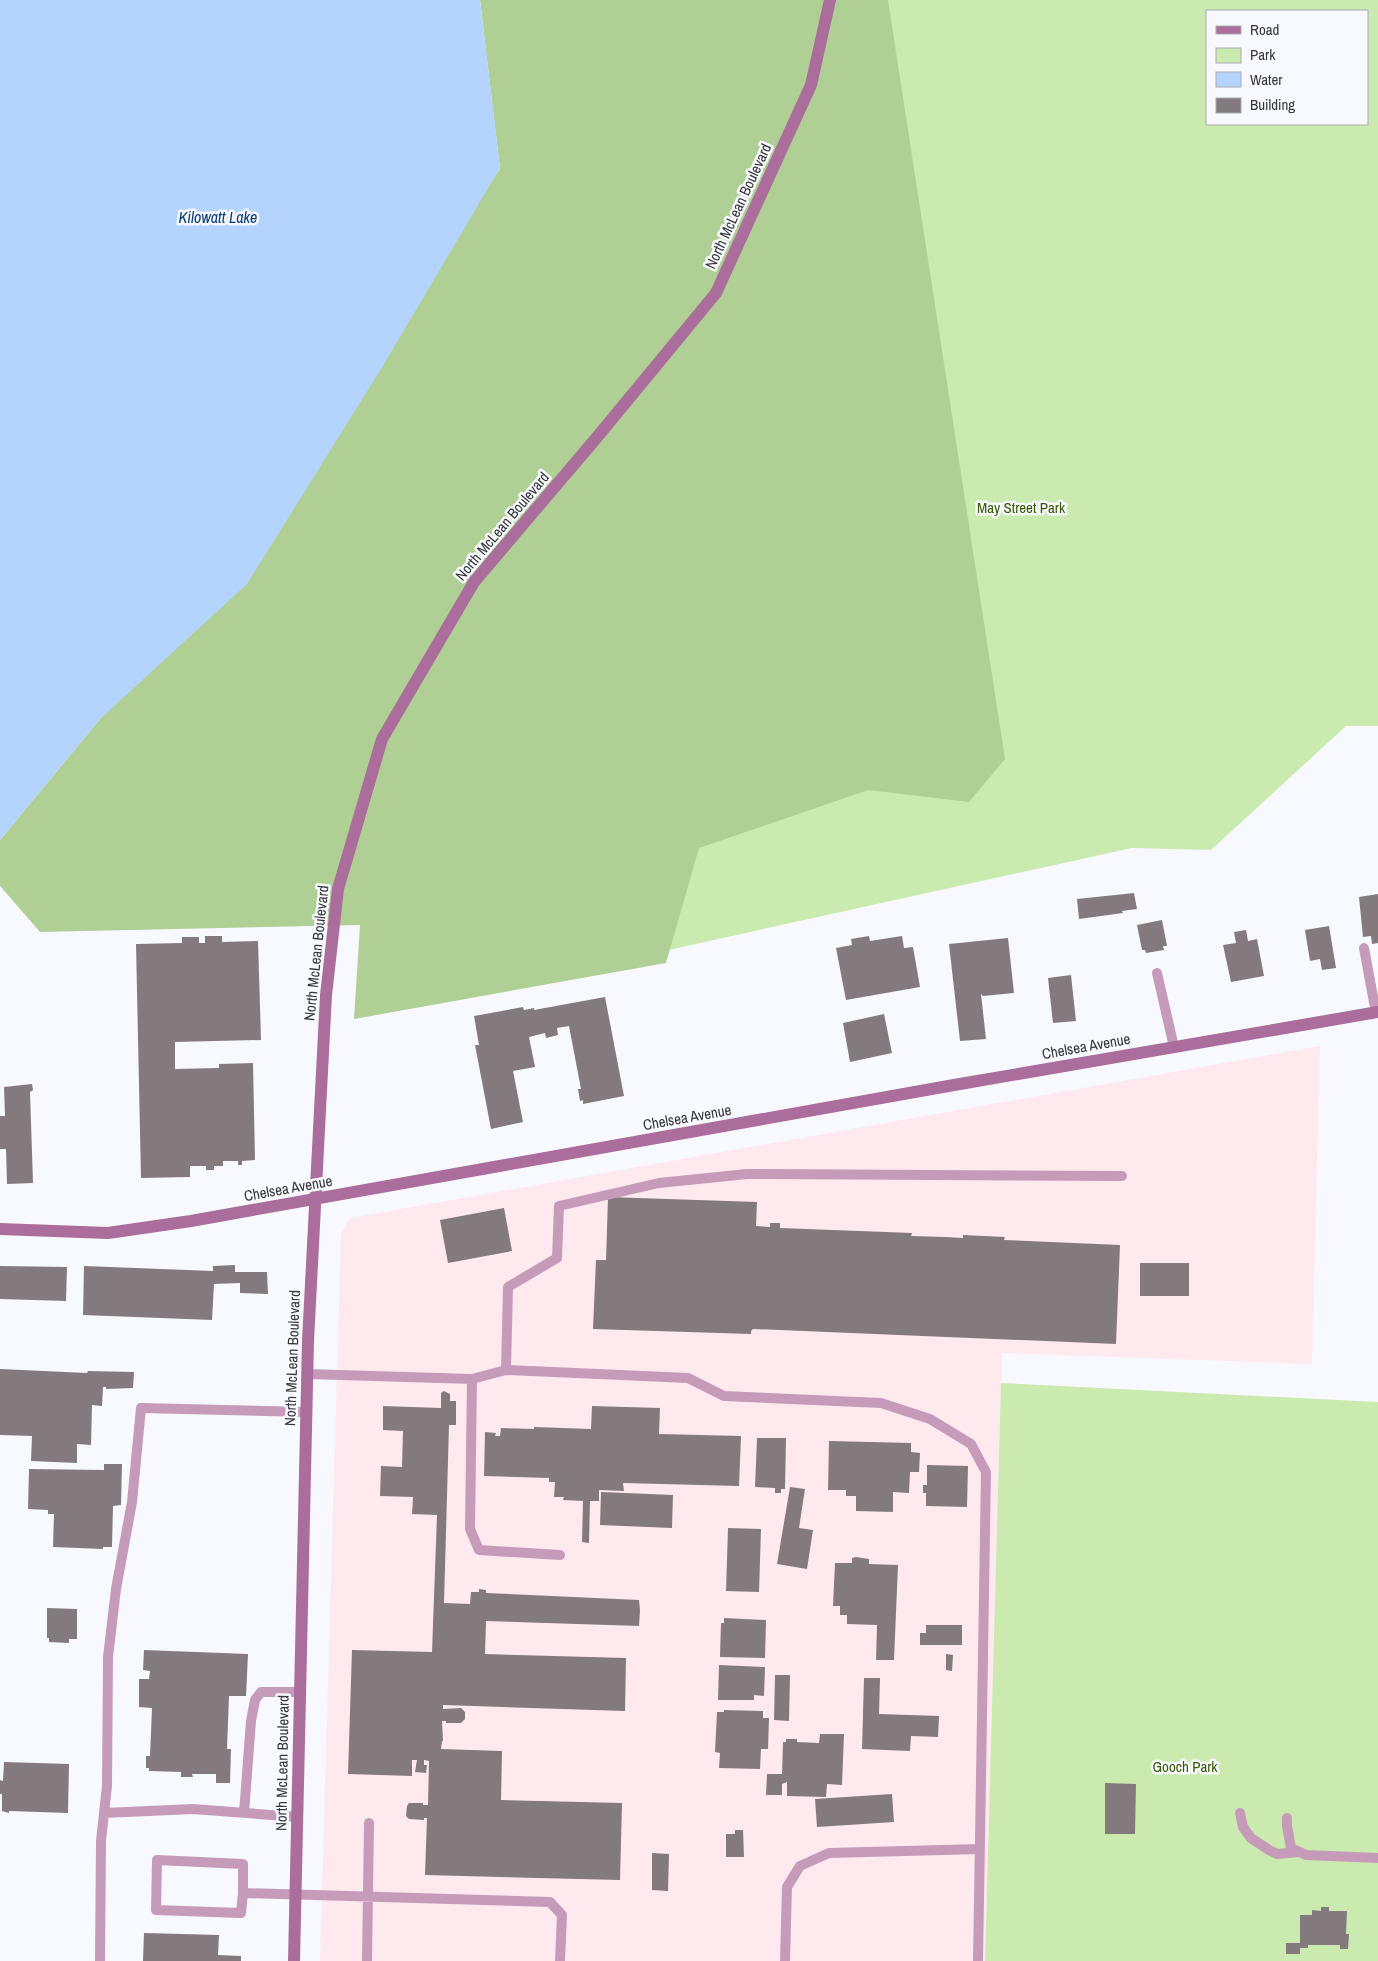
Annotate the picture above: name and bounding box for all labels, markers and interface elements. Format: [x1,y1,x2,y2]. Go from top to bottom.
legend [1206,10,1368,125]
text: Road [1250,19,1279,40]
text: Park [1250,44,1276,65]
text: Water [1250,69,1282,90]
text: Building [1250,94,1295,115]
street label: North McLean Boulevard [700,140,776,272]
water label: Kilowatt Lake [179,206,257,228]
street label: North McLean Boulevard [450,467,554,585]
park label: May Street Park [977,497,1066,518]
street label: North McLean Boulevard [298,884,334,1022]
street label: Chelsea Avenue [1040,1028,1132,1064]
street label: Chelsea Avenue [641,1099,733,1135]
street label: Chelsea Avenue [242,1170,334,1206]
street label: North McLean Boulevard [279,1290,305,1426]
street label: North McLean Boulevard [270,1695,294,1831]
park label: Gooch Park [1153,1756,1218,1777]

